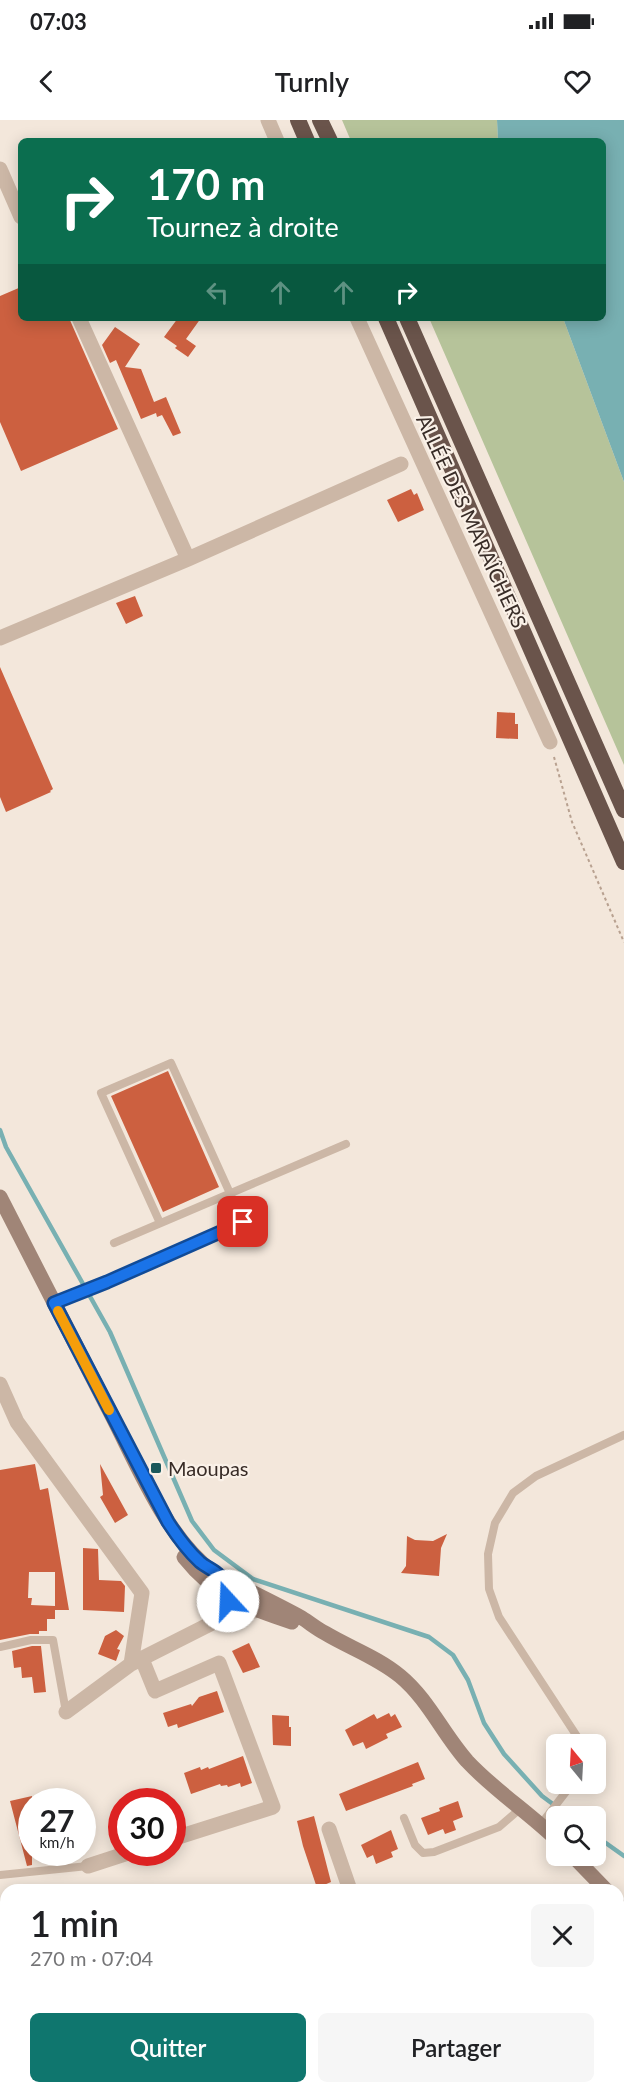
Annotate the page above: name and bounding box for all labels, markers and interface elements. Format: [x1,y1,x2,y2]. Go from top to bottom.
text: 07:03 [30,8,87,35]
icon: back [30,65,63,98]
text: Turnly [275,65,349,98]
icon: heart [561,65,594,98]
text: 170 m [147,159,265,209]
icon: right [48,162,126,240]
text: Tournez à droite [147,210,339,243]
icon: left [201,276,234,309]
icon: ahead [264,276,297,309]
icon: ahead [327,276,360,309]
icon: right [390,276,423,309]
street label: ALLÉE DES MARAÎCHERS [412,411,532,631]
pin [217,1196,268,1247]
icon: arrive [226,1205,259,1238]
place label: Maoupas [168,1456,249,1480]
marker: Maoupas [149,1461,163,1475]
position arrow [196,1569,260,1633]
north arrow [546,1734,606,1794]
map controls [546,1734,606,1866]
speed limit sign: 30 [108,1788,186,1866]
text: 27 [40,1802,74,1838]
button: search [546,1806,606,1866]
text: km/h [39,1833,75,1851]
text: 1 min [30,1901,119,1945]
button: close [531,1904,594,1967]
text: 270 m · 07:04 [30,1946,153,1970]
button: Quitter [30,2013,306,2082]
button: Partager [318,2013,594,2082]

